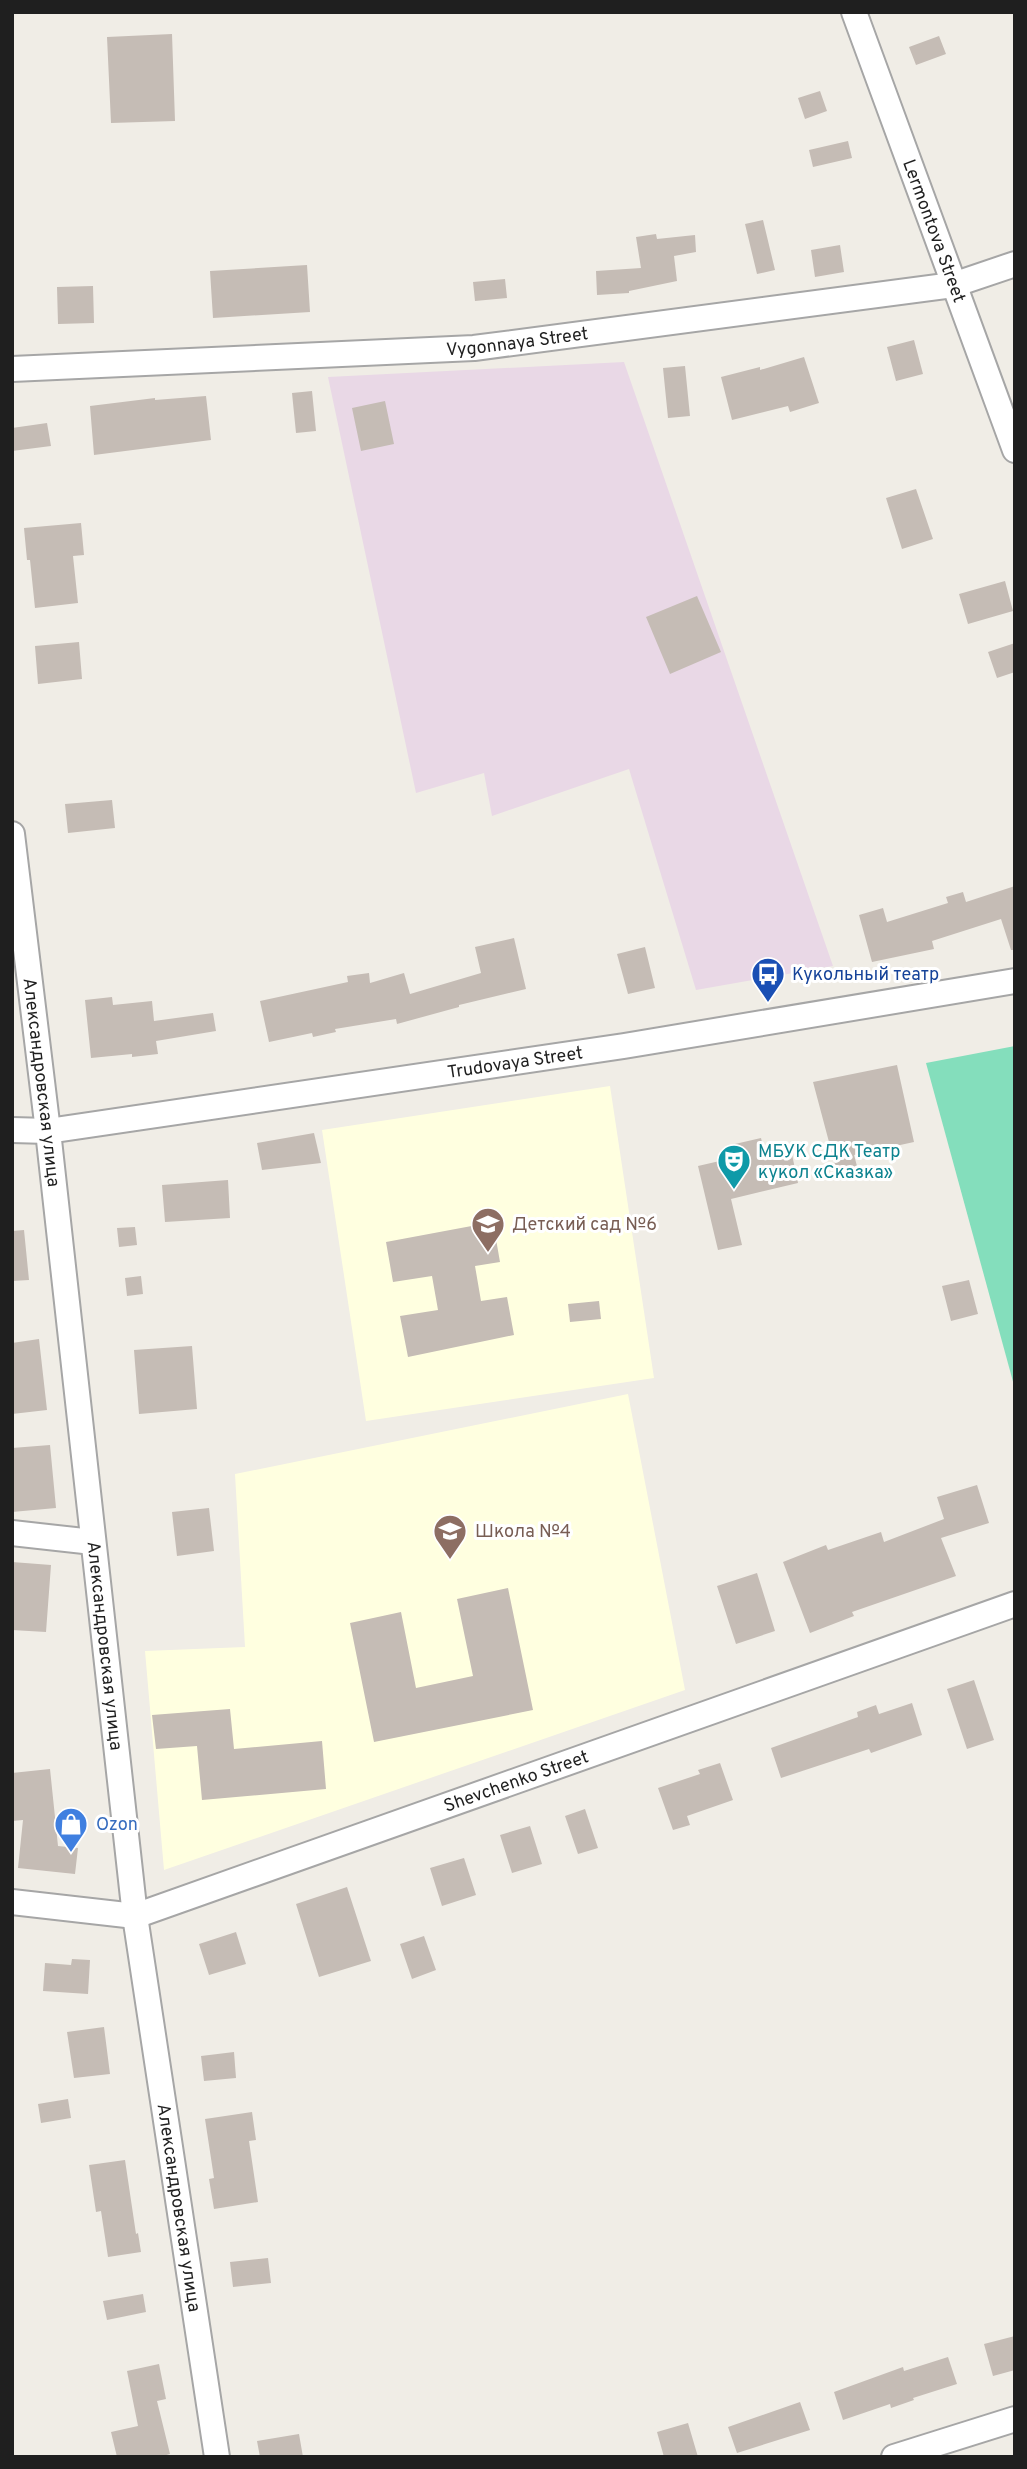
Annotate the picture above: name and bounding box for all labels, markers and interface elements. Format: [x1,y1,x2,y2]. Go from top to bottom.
street label: Lermontova Street [896,156,970,306]
street label: Vygonnaya Street [446,323,590,362]
bus stop icon: Кукольный театр [749,955,787,1004]
place label: Кукольный театр [792,964,939,987]
street label: Александровская улица [17,976,64,1188]
street label: Trudovaya Street [446,1042,584,1085]
place label: МБУК СДК Театр кукол «Сказка» [758,1141,901,1185]
theatre icon: МБУК СДК Театр кукол «Сказка» [715,1142,753,1191]
school or university icon: Детский сад №6 [469,1205,507,1254]
place label: Детский сад №6 [512,1214,657,1237]
school or university icon: Школа №4 [431,1512,469,1561]
place label: Школа №4 [475,1521,571,1544]
street label: Александровская улица [81,1540,127,1752]
street label: Shevchenko Street [441,1746,592,1819]
shop icon: Ozon [52,1805,90,1854]
place label: Ozon [96,1814,138,1837]
street label: Александровская улица [151,2102,205,2314]

